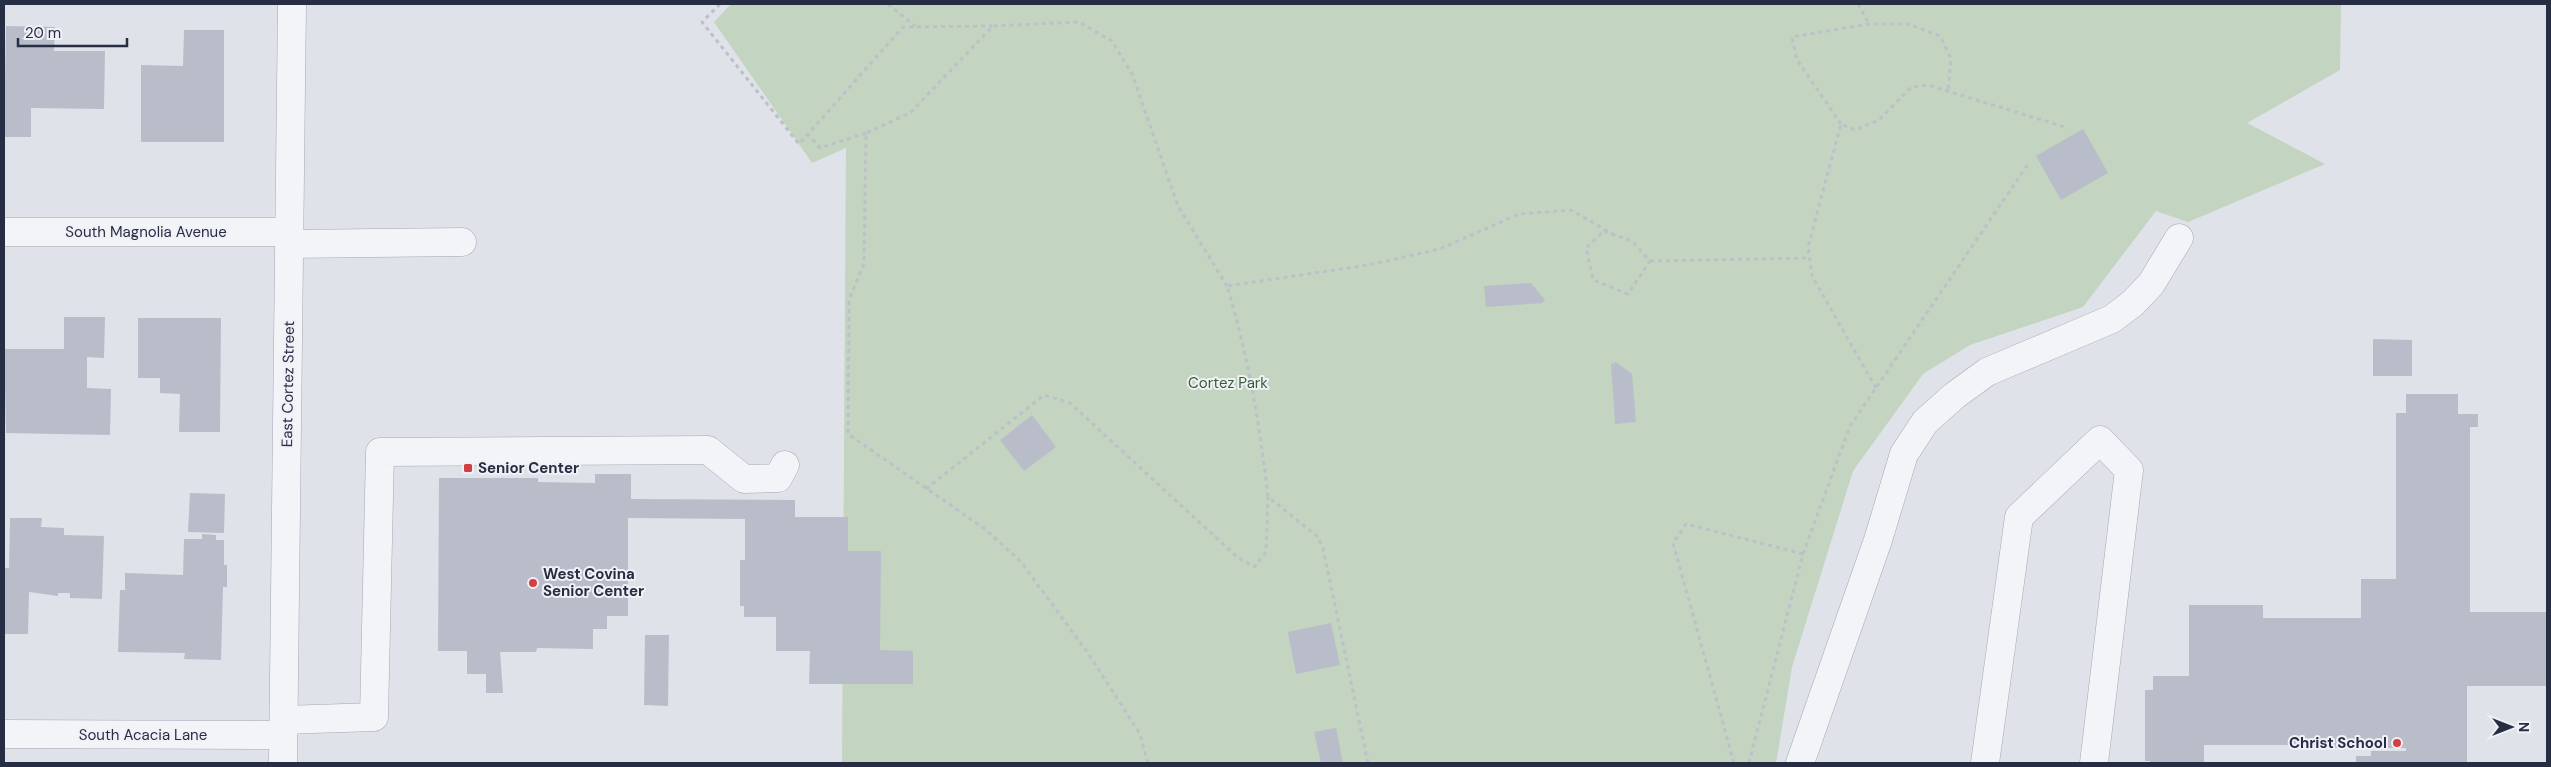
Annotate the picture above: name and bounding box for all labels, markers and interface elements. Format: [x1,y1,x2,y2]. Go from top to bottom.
scale bar [18,15,126,47]
text: 20 m [25,23,61,43]
street label: South Magnolia Avenue [65,222,227,242]
street label: East Cortez Street [277,320,299,447]
park label: Cortez Park [1188,373,1268,393]
place label: Senior Center [478,458,579,478]
marker: Senior Center [462,462,474,474]
place label: West Covina Senior Center [543,564,644,601]
marker: West Covina Senior Center [527,577,539,589]
north arrow [2486,702,2536,752]
text: N [2515,722,2533,732]
street label: South Acacia Lane [79,725,207,745]
place label: Christ School [2289,733,2387,753]
marker: Christ School [2391,737,2403,749]

